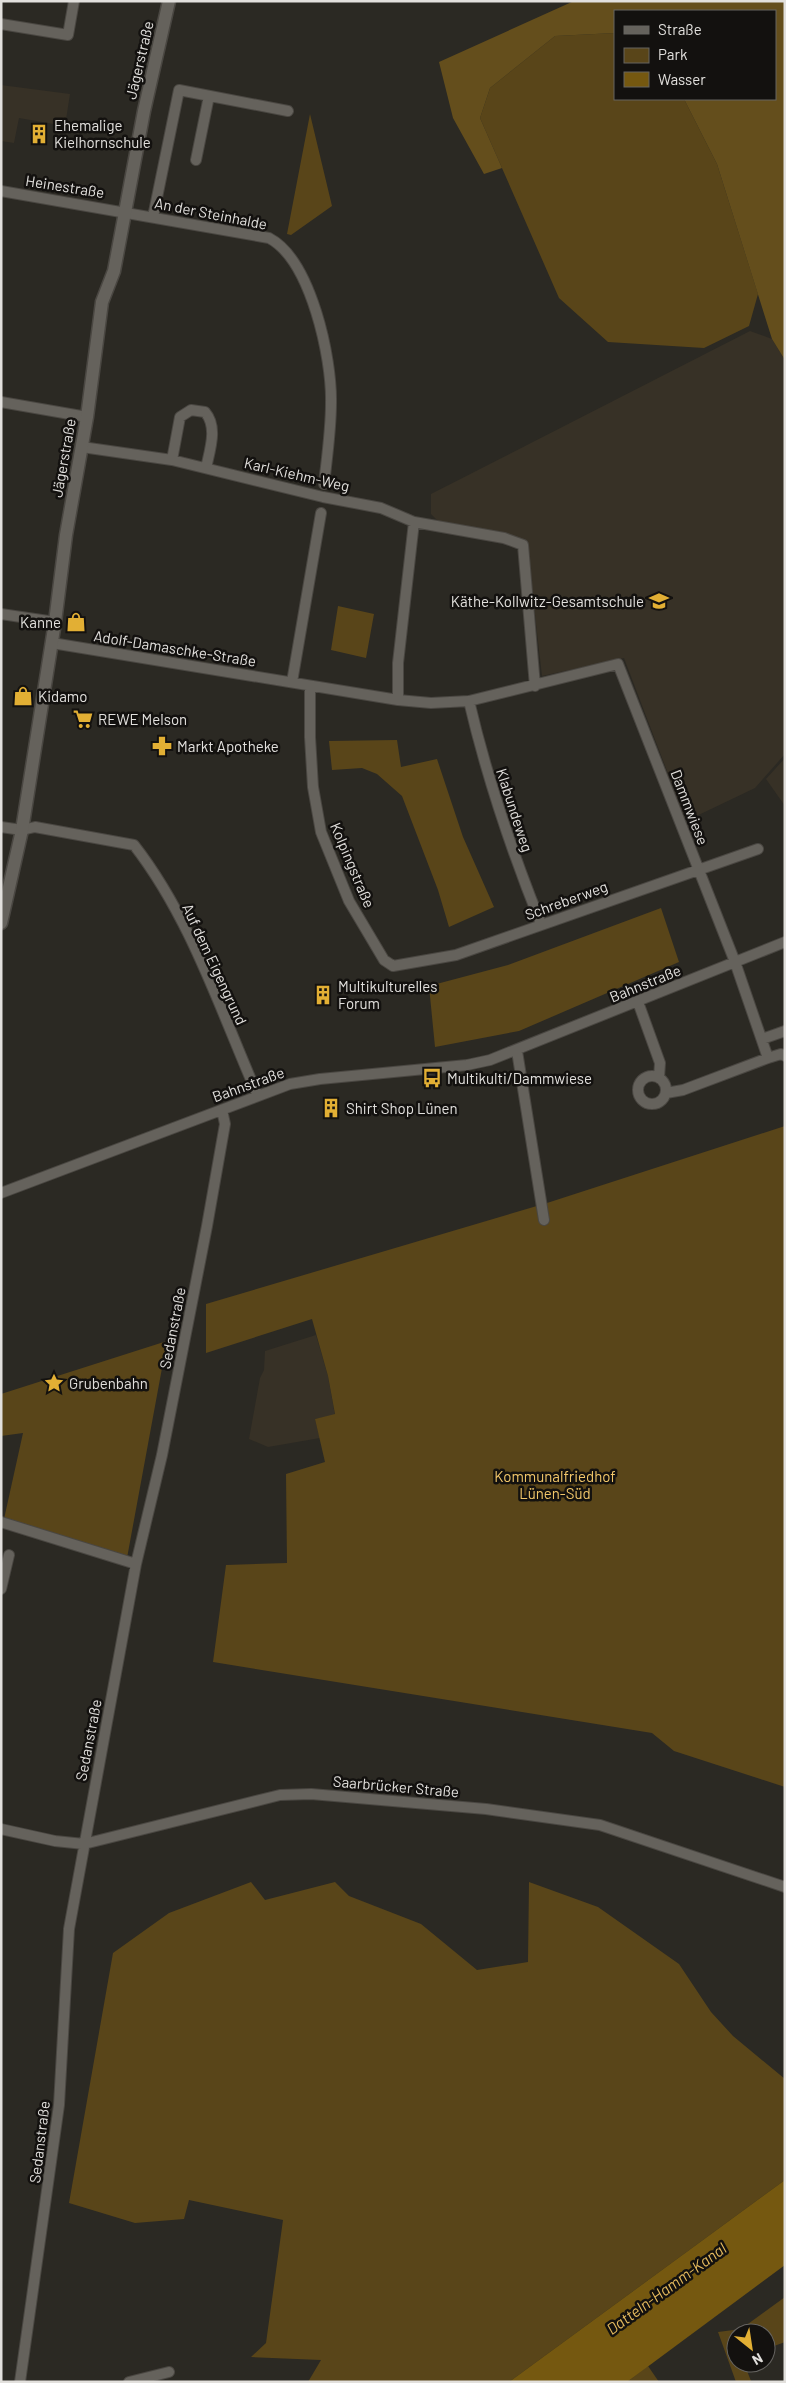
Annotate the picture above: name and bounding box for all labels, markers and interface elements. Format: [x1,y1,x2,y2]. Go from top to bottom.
legend [614,10,776,100]
street label: Jägerstraße [121,19,157,101]
text: Straße [658,20,702,38]
text: Park [658,45,688,63]
text: Wasser [658,70,706,88]
place label: Ehemalige Kielhornschule [54,116,151,151]
building icon: Ehemalige Kielhornschule [28,123,50,145]
street label: Heinestraße [24,171,106,201]
street label: An der Steinhalde [153,193,269,233]
street label: Jägerstraße [47,417,79,499]
street label: Karl-Kiehm-Weg [243,453,351,495]
school or university icon: Käthe-Kollwitz-Gesamtschule [648,590,670,612]
place label: Käthe-Kollwitz-Gesamtschule [451,592,644,610]
shop icon: Kanne [65,611,87,633]
place label: Kanne [20,613,61,631]
street label: Adolf-Damaschke-Straße [93,626,257,670]
shop icon: Kidamo [12,685,34,707]
place label: Kidamo [38,687,87,705]
supermarket icon: REWE Melson [72,708,94,730]
place label: REWE Melson [98,710,187,728]
pharmacy icon: Markt Apotheke [151,735,173,757]
place label: Markt Apotheke [177,737,279,755]
street label: Klabundeweg [493,766,537,854]
street label: Dammwiese [667,767,713,847]
street label: Kolpingstraße [327,820,379,910]
street label: Schreberweg [522,877,610,923]
street label: Auf dem Eigengrund [179,900,251,1028]
street label: Bahnstraße [607,961,683,1005]
place label: Multikulturelles Forum [338,977,437,1012]
building icon: Multikulturelles Forum [312,984,334,1006]
street label: Bahnstraße [210,1063,286,1105]
bus stop icon: Multikulti/Dammwiese [421,1067,443,1089]
place label: Multikulti/Dammwiese [447,1069,592,1087]
building icon: Shirt Shop Lünen [320,1097,342,1119]
place label: Shirt Shop Lünen [346,1099,458,1117]
street label: Sedanstraße [155,1286,189,1370]
place icon: Grubenbahn [43,1372,65,1394]
place label: Grubenbahn [69,1374,148,1392]
park label: Kommunalfriedhof Lünen-Süd [494,1467,616,1502]
street label: Sedanstraße [71,1698,105,1782]
street label: Saarbrücker Straße [332,1772,460,1800]
street label: Sedanstraße [25,2100,53,2184]
water label: Datteln-Hamm-Kanal [602,2238,730,2338]
north arrow [726,2323,776,2373]
text: N [749,2350,766,2369]

